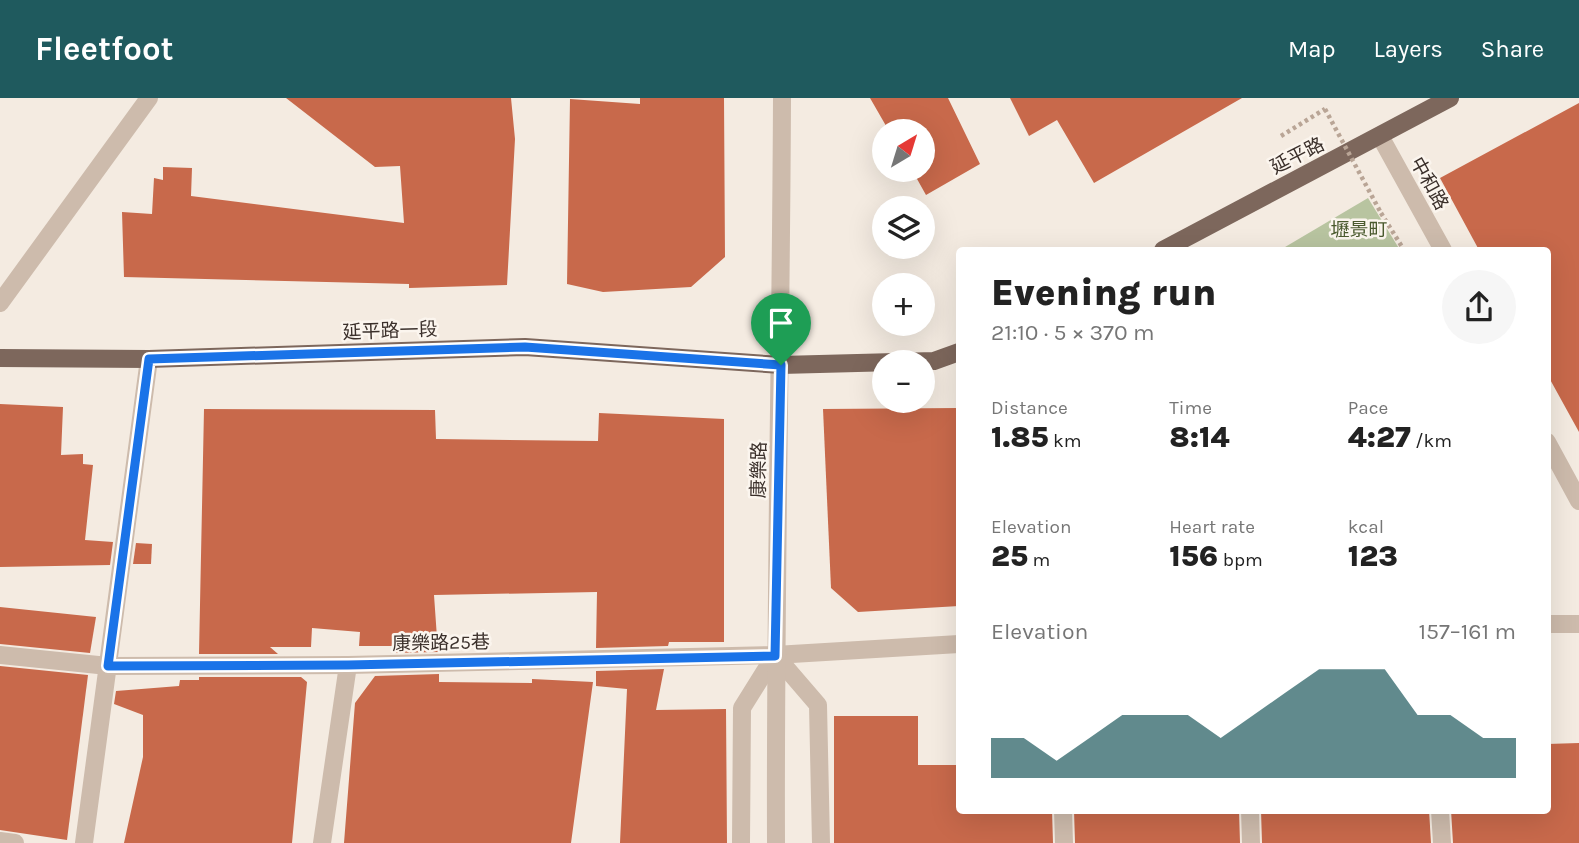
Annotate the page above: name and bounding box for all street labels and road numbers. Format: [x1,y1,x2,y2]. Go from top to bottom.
street label: 延平路 [1267,133,1328,179]
street label: 中和路 [1406,153,1453,214]
street label: 延平路一段 [342,318,438,344]
street label: 康樂路 [748,441,770,499]
street label: 康樂路25巷 [392,631,490,655]

